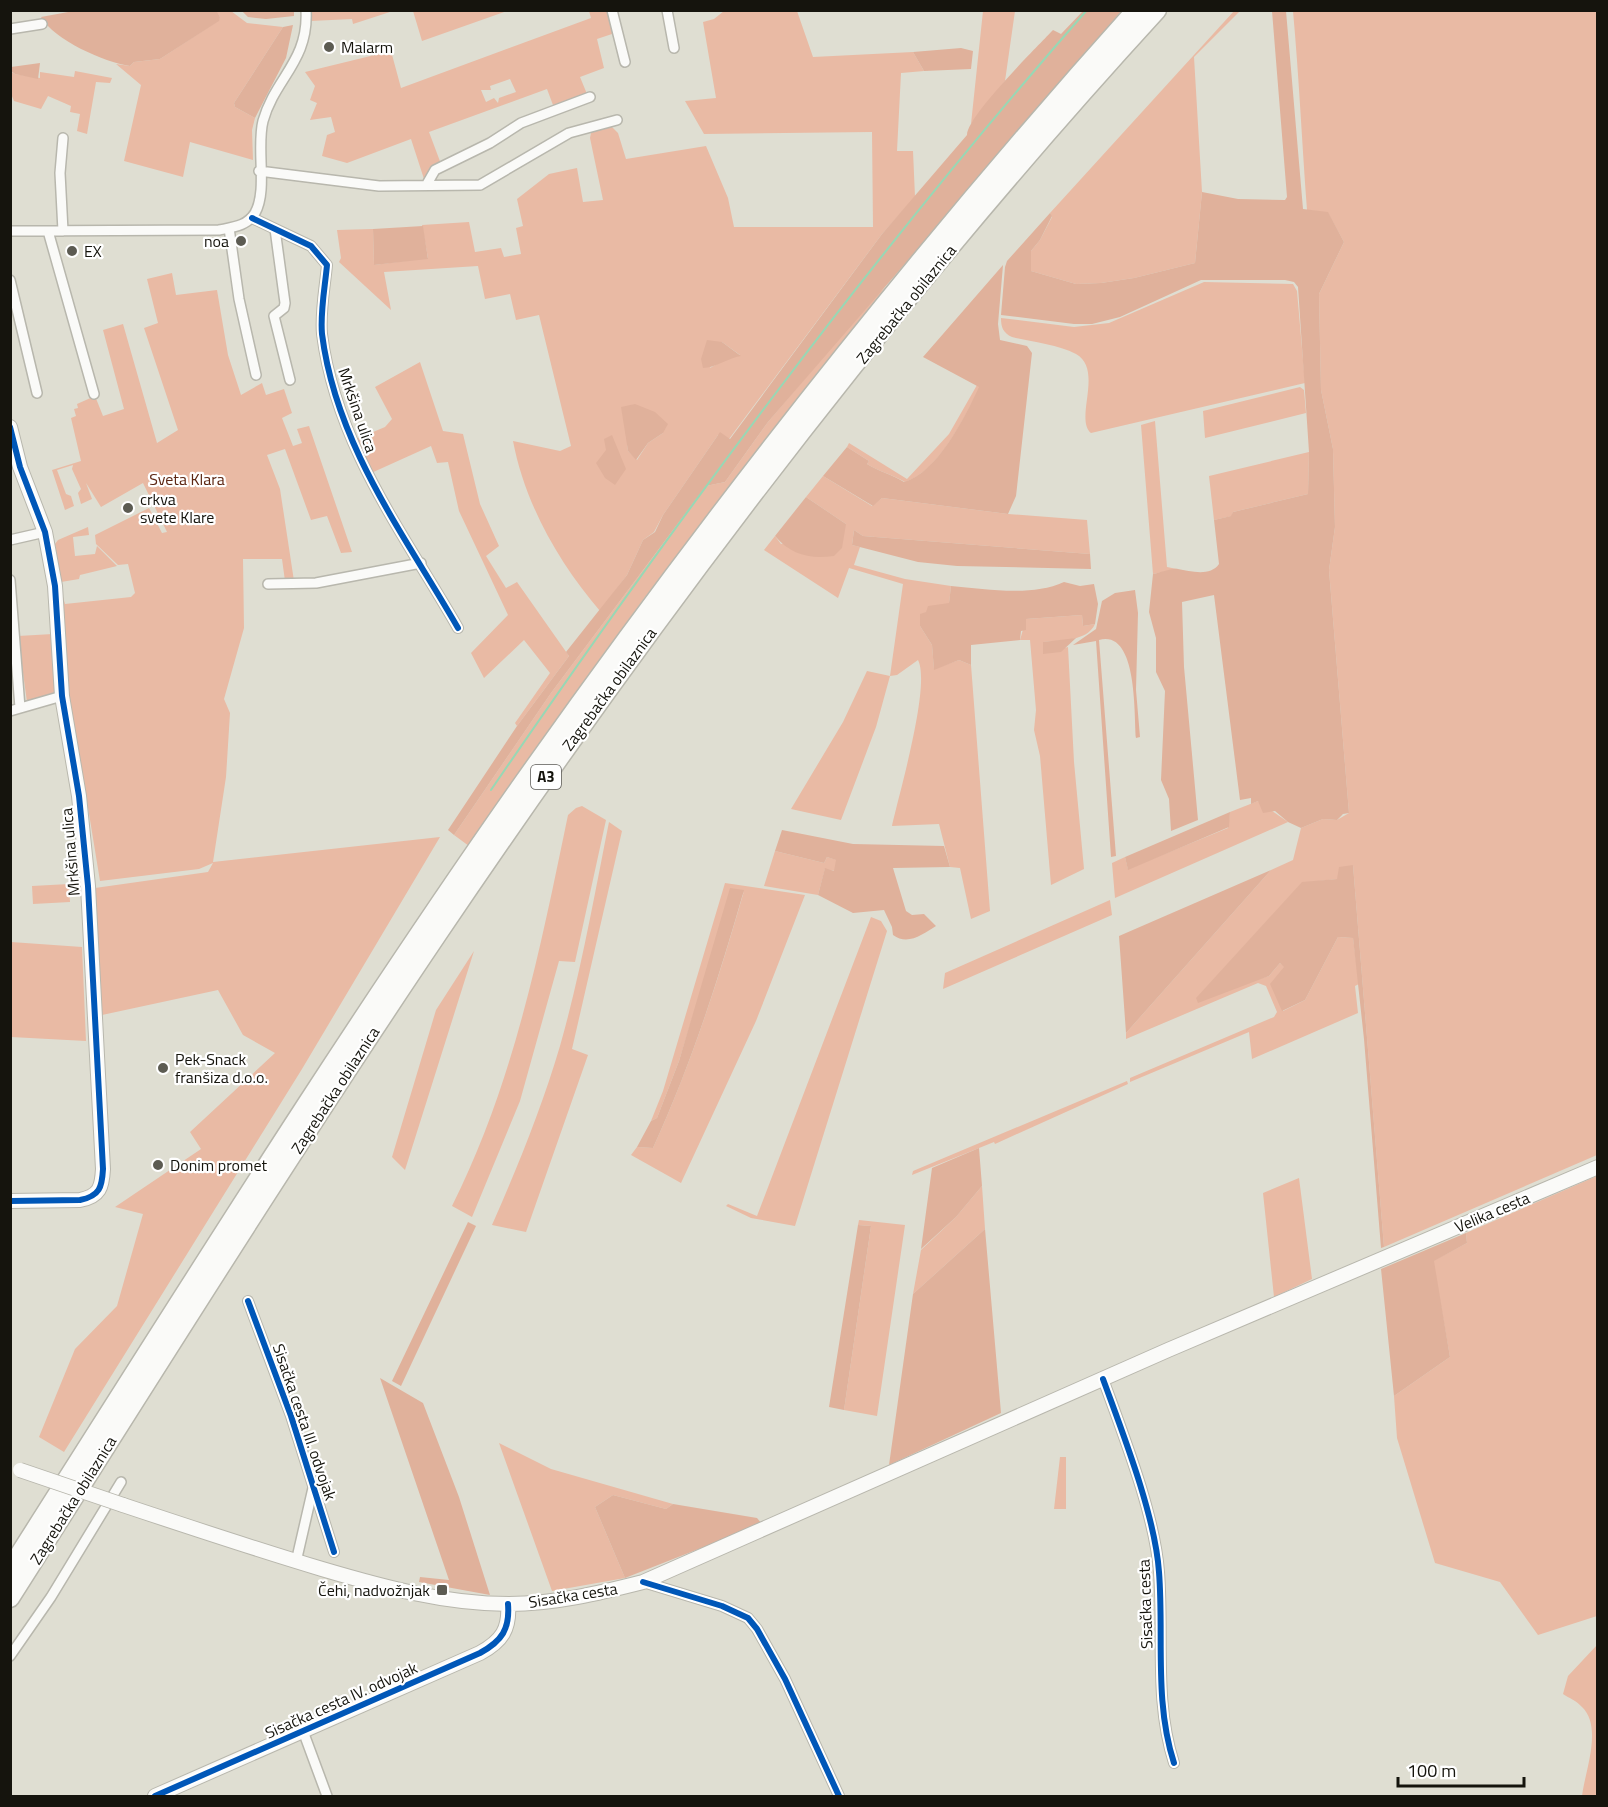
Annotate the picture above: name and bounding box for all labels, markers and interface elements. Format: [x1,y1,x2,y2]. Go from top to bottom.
place label: Malarm [341,35,393,59]
marker: Malarm [322,40,336,54]
place label: noa [204,229,229,253]
marker: noa [234,234,248,248]
place label: EX [84,239,102,263]
street label: Zagrebačka obilaznica [850,239,962,369]
marker: EX [65,244,79,258]
street label: Mrkšina ulica [332,364,384,456]
park label: Sveta Klara [149,467,225,491]
place label: crkva svete Klare [140,487,214,529]
marker: crkva svete Klare [121,501,135,515]
street label: Zagrebačka obilaznica [556,622,662,756]
road number: A3 [531,765,561,789]
street label: Mrkšina ulica [54,807,86,897]
street label: Zagrebačka obilaznica [285,1022,385,1158]
place label: Pek-Snack franšiza d.o.o. [175,1047,268,1089]
marker: Pek-Snack franšiza d.o.o. [156,1061,170,1075]
place label: Donim promet [170,1153,267,1177]
marker: Donim promet [151,1158,165,1172]
street label: Velika cesta [1451,1185,1533,1239]
street label: Sisačka cesta III. odvojak [267,1340,343,1504]
street label: Zagrebačka obilaznica [24,1431,122,1569]
street label: Sisačka cesta [1131,1559,1159,1649]
street label: Sisačka cesta [527,1576,619,1614]
place label: Čehi, nadvožnjak [318,1578,430,1602]
marker: Čehi, nadvožnjak [435,1583,449,1597]
street label: Sisačka cesta IV. odvojak [261,1655,421,1744]
scale bar [1398,1750,1524,1788]
text: 100 m [1407,1757,1456,1784]

